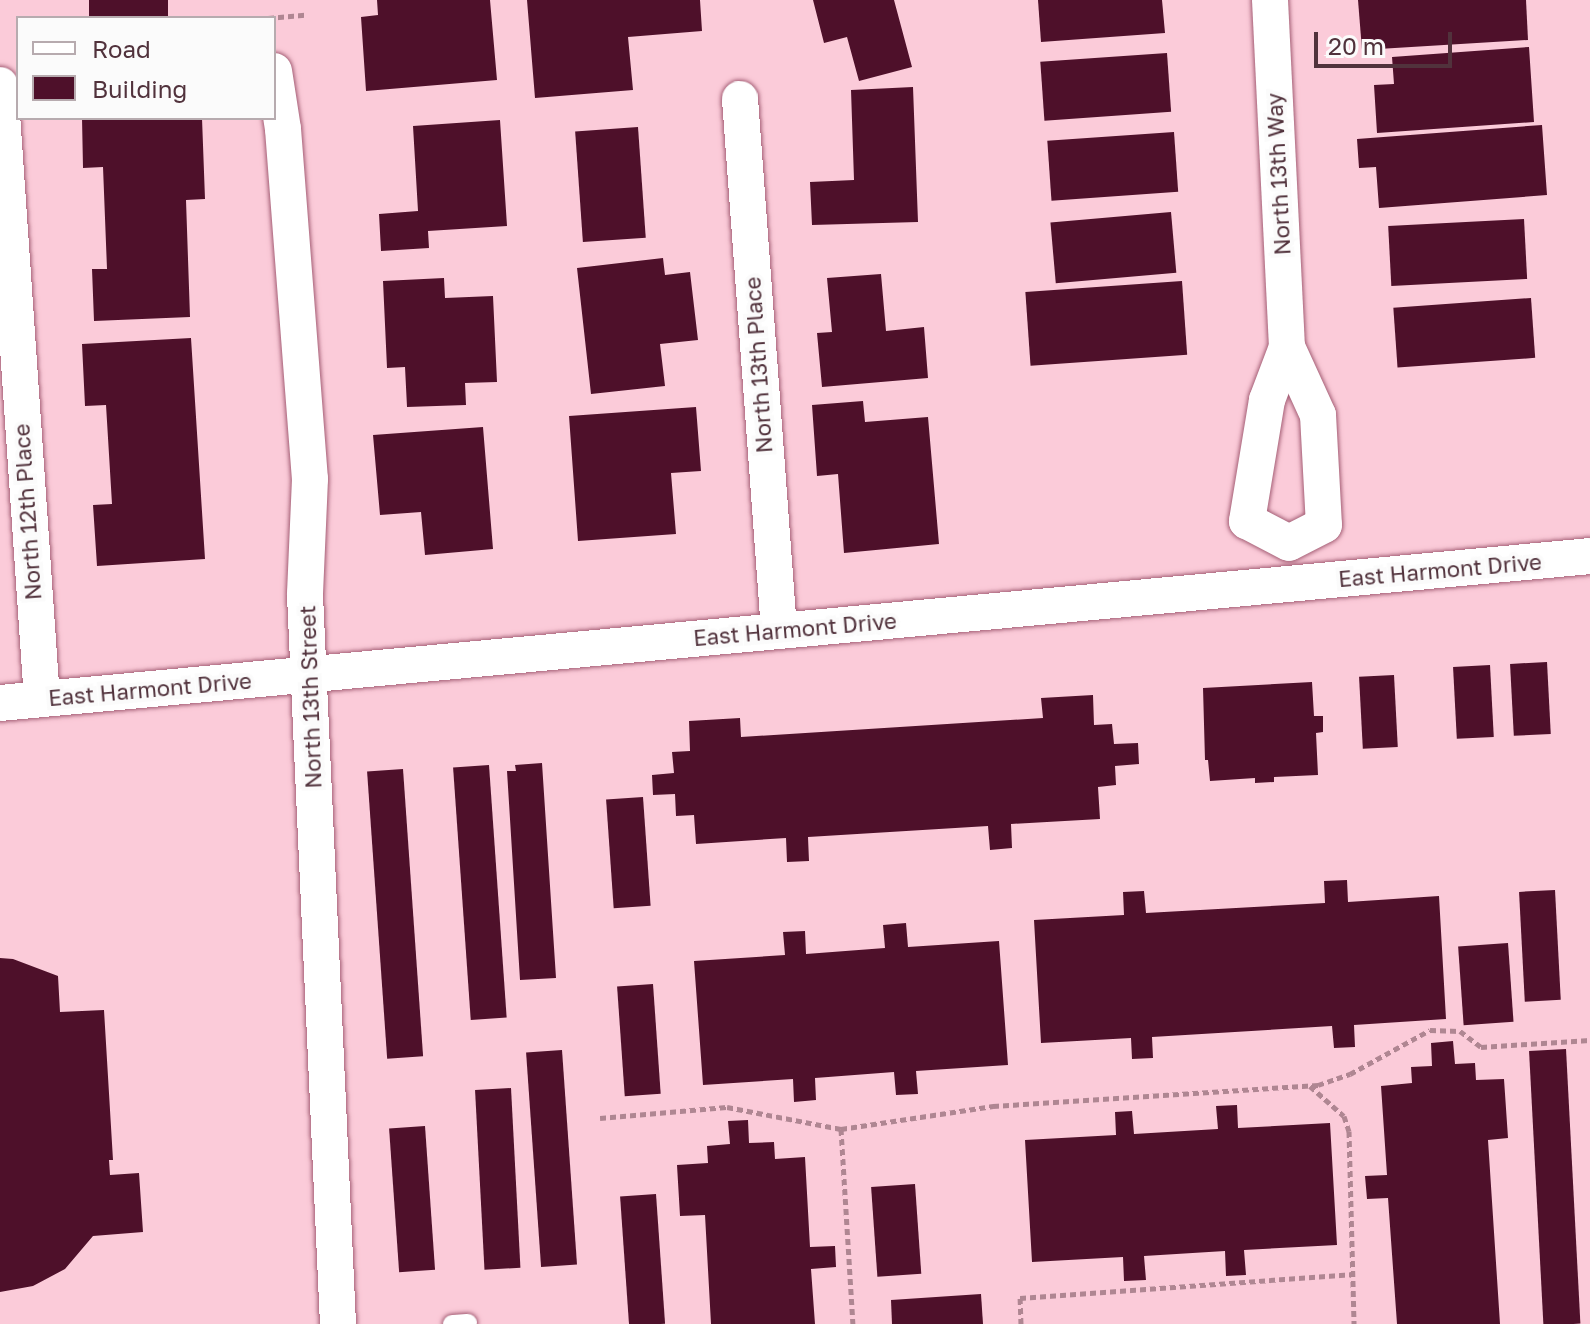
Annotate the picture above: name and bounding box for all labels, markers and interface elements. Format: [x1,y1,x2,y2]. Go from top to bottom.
legend [16,16,276,120]
scale bar [1318,16,1456,66]
text: 20 m [1328,31,1384,60]
text: Road [92,34,151,63]
text: Building [92,74,187,103]
street label: North 13th Way [1261,92,1295,256]
street label: North 13th Place [739,276,777,454]
street label: North 12th Place [8,423,46,601]
street label: East Harmont Drive [1337,548,1543,592]
street label: North 13th Street [294,605,326,789]
street label: East Harmont Drive [692,607,898,651]
street label: East Harmont Drive [47,667,253,711]

